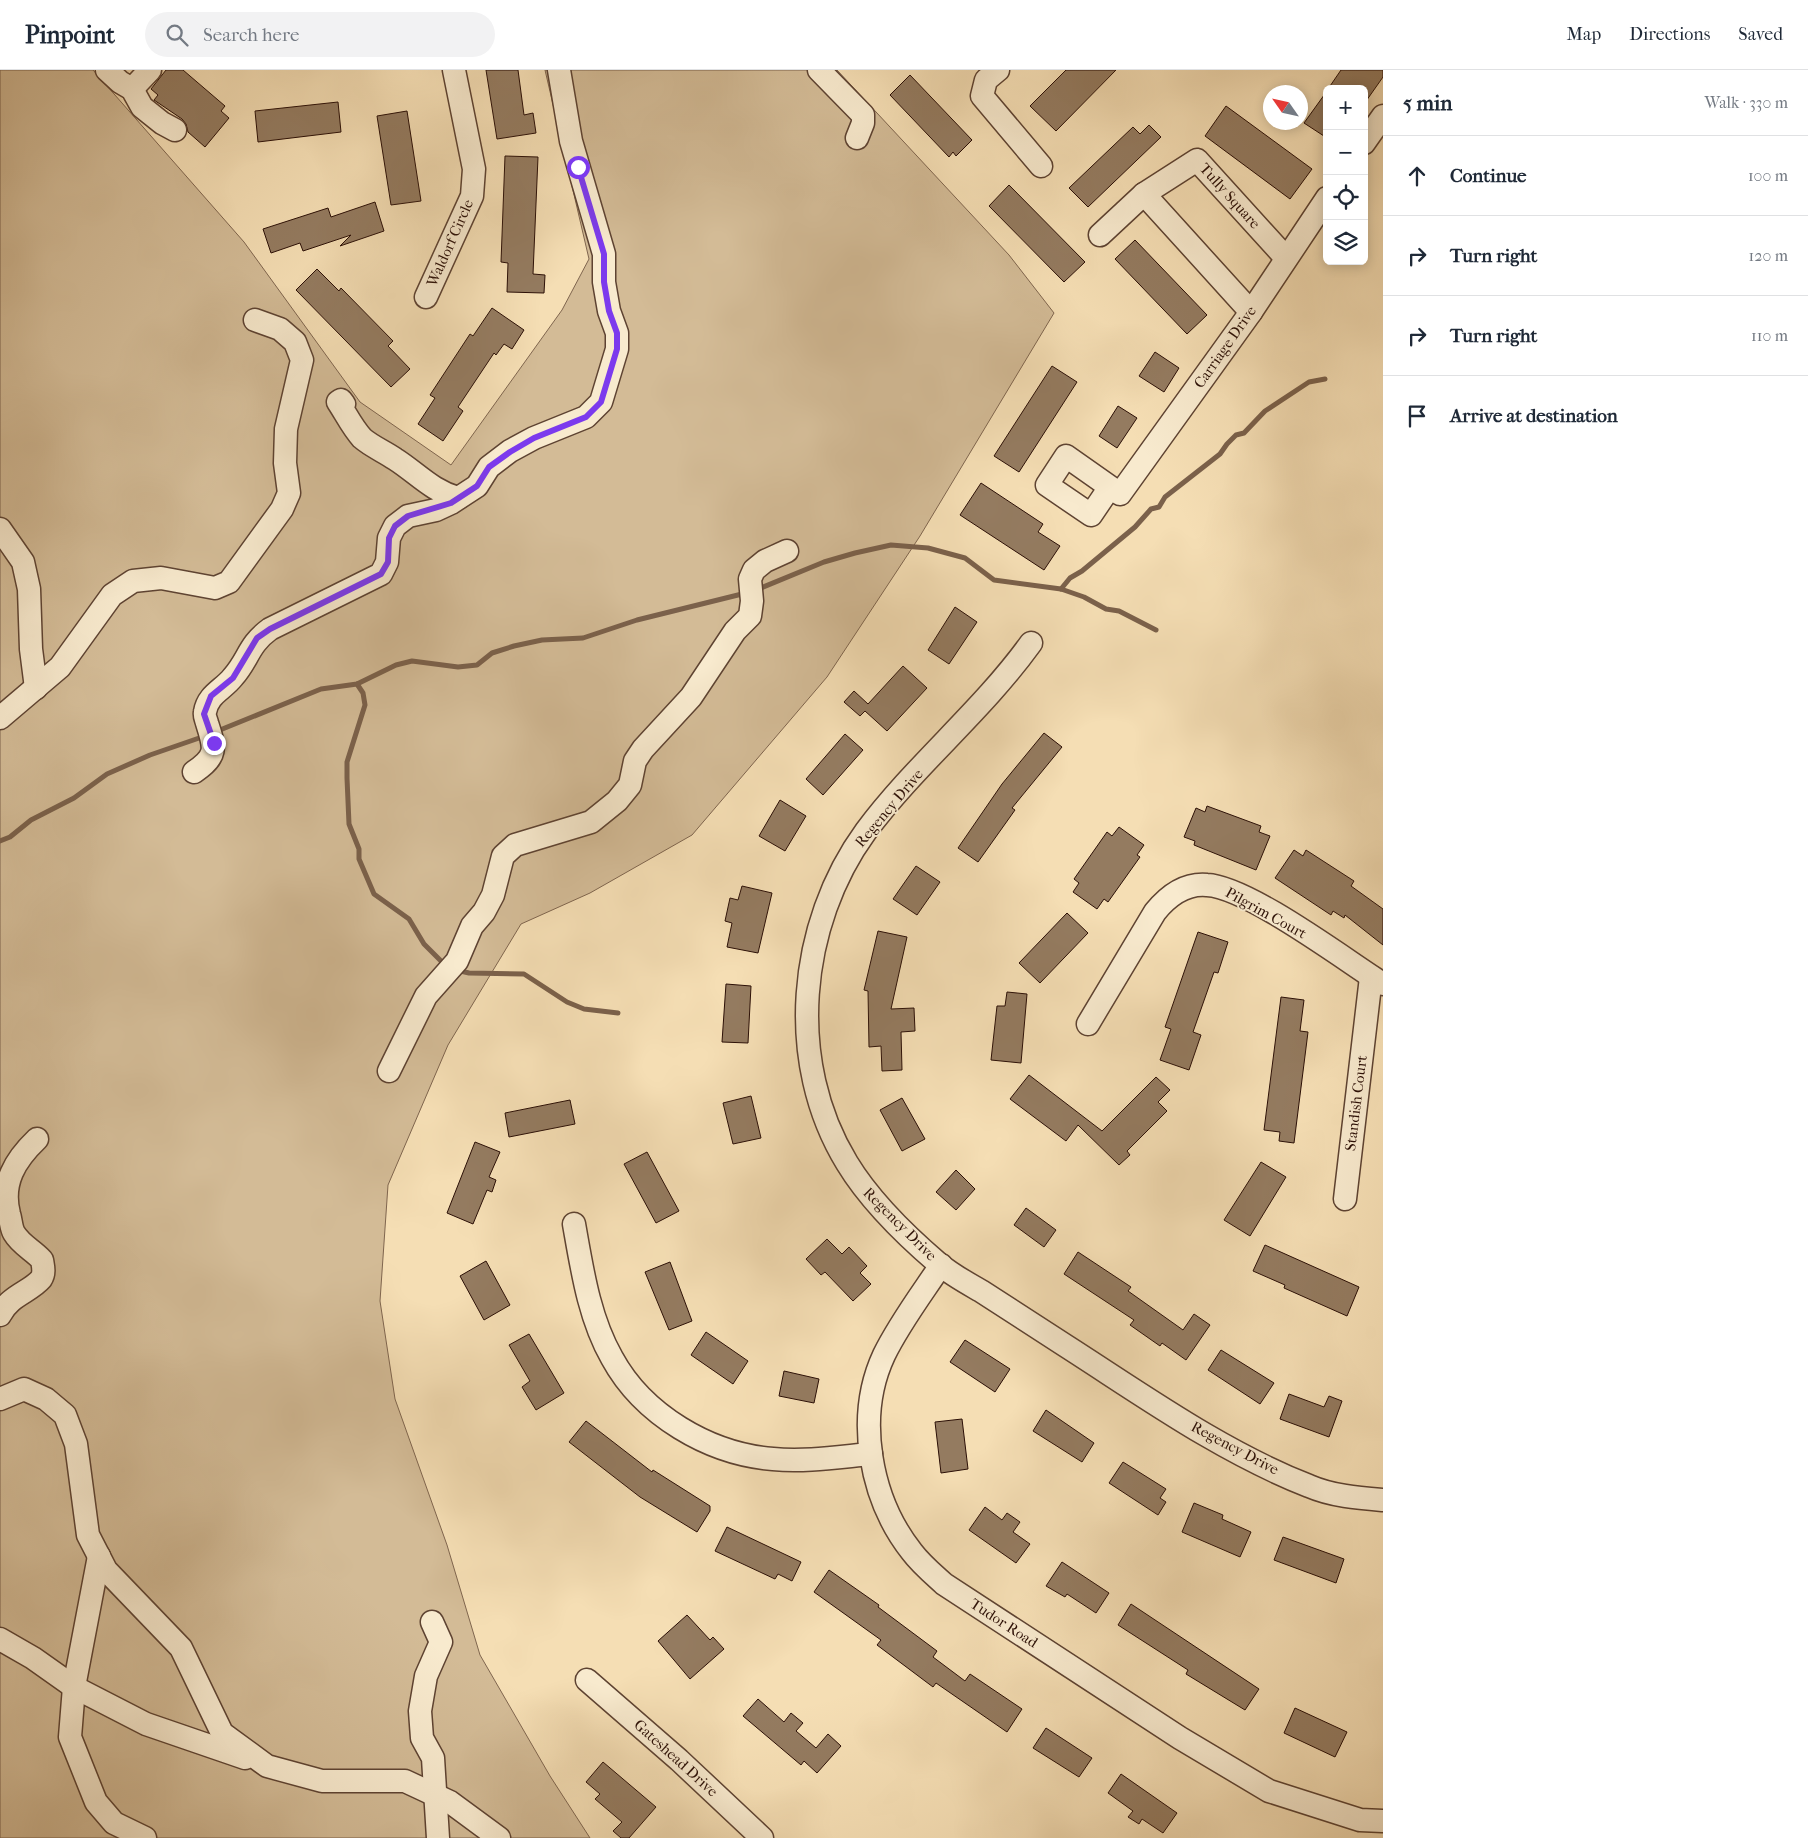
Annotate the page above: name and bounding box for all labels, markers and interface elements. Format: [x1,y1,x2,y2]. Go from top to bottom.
search box [145,12,495,57]
text: Pinpoint [25,21,115,49]
icon: search [163,21,191,49]
text: Search here [203,24,299,46]
text: Map [1567,24,1601,45]
text: Directions [1629,24,1710,45]
text: Saved [1738,24,1783,45]
north arrow [1263,85,1308,130]
map controls [1323,85,1368,265]
button: + [1323,85,1368,130]
text: 5 min [1403,91,1452,115]
text: Walk · 330 m [1705,93,1788,112]
button: − [1323,130,1368,175]
route start [567,156,590,179]
street label: Tully Square [1196,159,1265,233]
icon: ahead [1403,162,1431,190]
text: Continue [1450,165,1526,187]
text: 100 m [1748,166,1788,185]
button: locate [1323,175,1368,220]
street label: Waldorf Circle [422,196,478,290]
button: layers [1323,220,1368,265]
icon: right [1403,242,1431,270]
text: Turn right [1450,245,1537,267]
text: 120 m [1749,246,1788,265]
street label: Carriage Drive [1190,302,1260,392]
icon: right [1403,322,1431,350]
text: Turn right [1450,325,1537,347]
text: 110 m [1751,326,1788,345]
icon: arrive [1403,402,1431,430]
text: Arrive at destination [1450,405,1618,427]
route end [203,732,226,755]
street label: Regency Drive [851,765,927,851]
street label: Pilgrim Court [1222,883,1310,943]
street label: Standish Court [1341,1053,1371,1152]
street label: Regency Drive [859,1183,941,1265]
street label: Regency Drive [1188,1417,1282,1479]
street label: Tudor Road [967,1595,1042,1652]
street label: Gateshead Drive [630,1716,722,1801]

